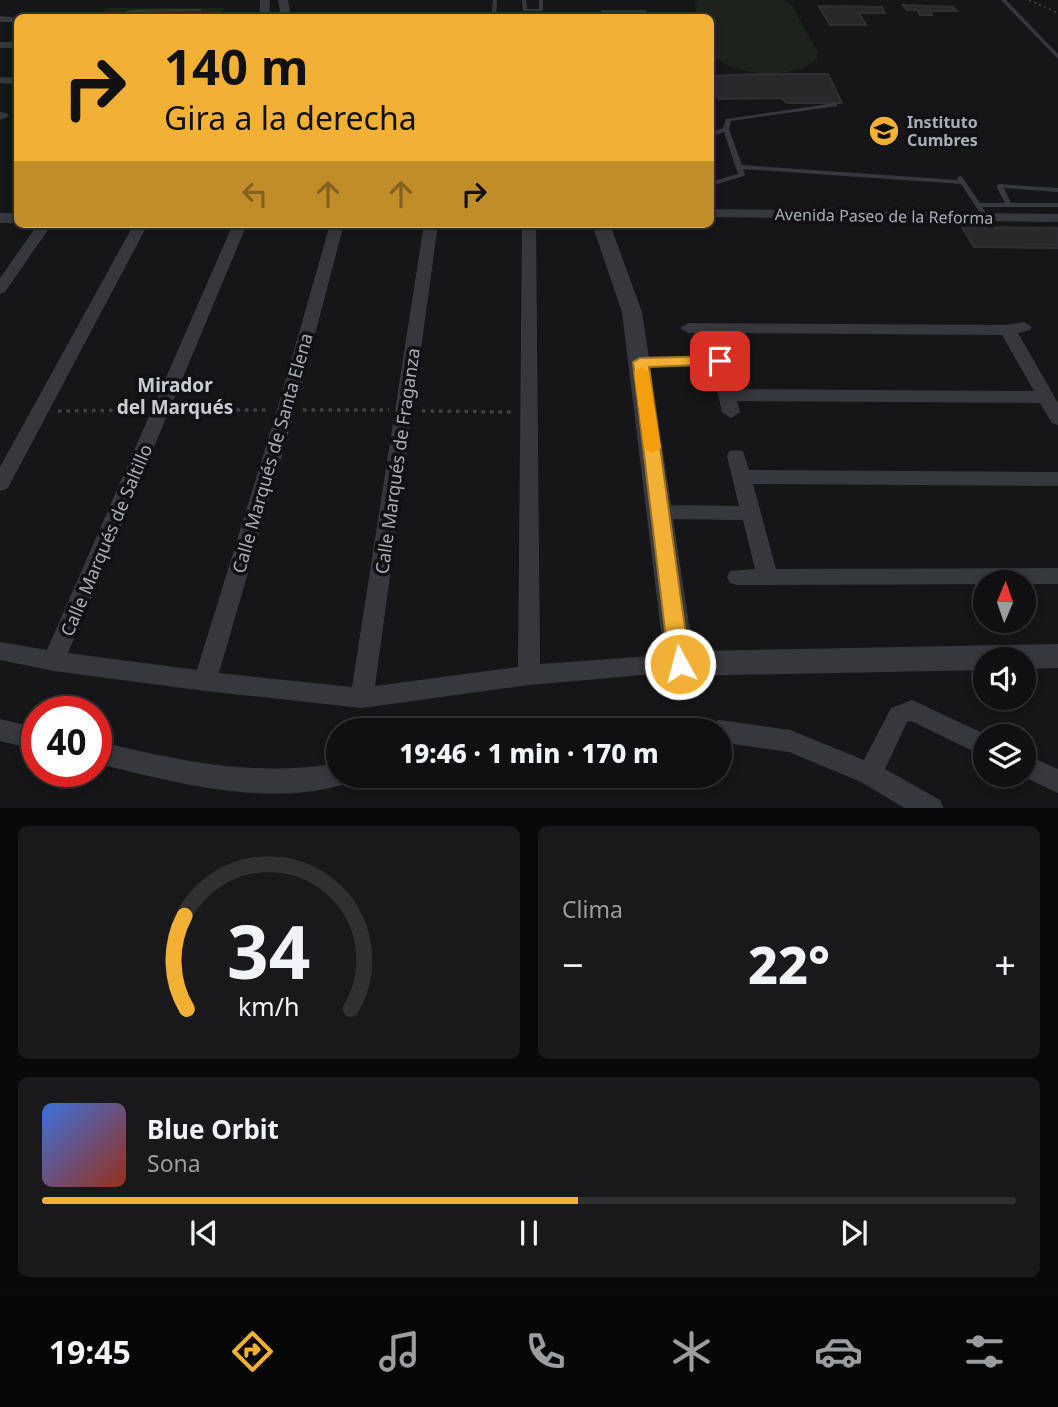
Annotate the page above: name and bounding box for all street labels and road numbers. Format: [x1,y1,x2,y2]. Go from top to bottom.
street label: Avenida Paseo de la Reforma [775,203,993,229]
street label: Calle Marqués de Santa Elena [226,330,318,576]
street label: Calle Marqués de Fraganza [369,346,425,576]
street label: Calle Marqués de Saltillo [55,440,157,640]

